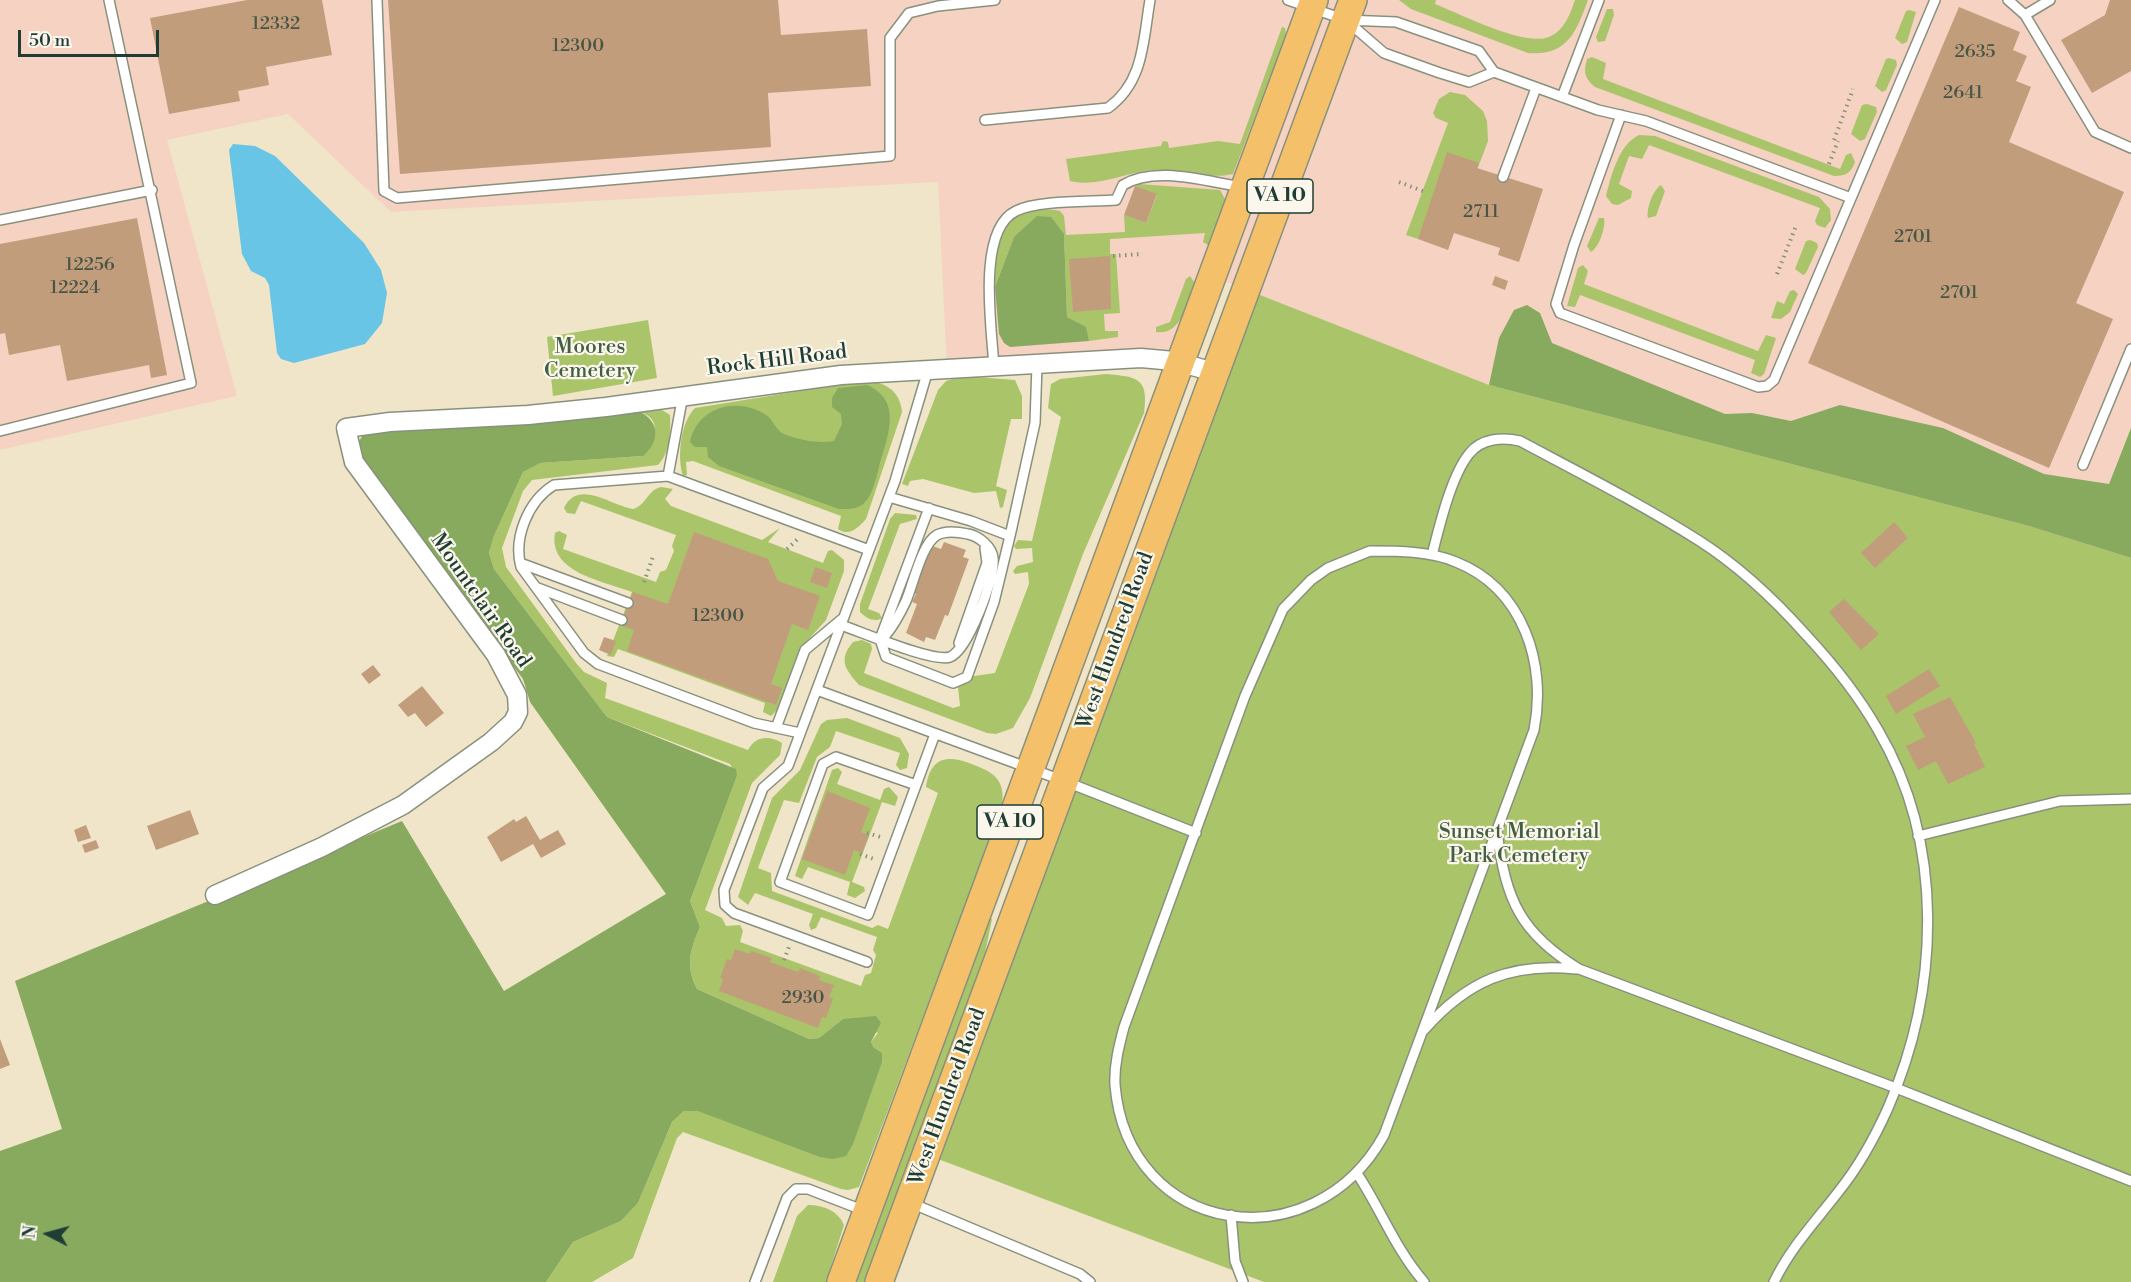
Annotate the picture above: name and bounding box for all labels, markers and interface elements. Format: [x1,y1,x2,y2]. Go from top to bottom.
house number: 12332 [252,14,300,36]
scale bar [21,18,162,56]
text: 50 m [29,29,70,52]
house number: 12300 [552,36,604,58]
house number: 2635 [1954,42,1996,64]
house number: 2641 [1943,83,1983,105]
road number: VA 10 [1247,179,1313,213]
house number: 2711 [1463,202,1499,224]
house number: 2701 [1894,227,1932,249]
house number: 12256 [65,255,115,277]
house number: 12224 [50,278,100,300]
house number: 2701 [1940,283,1978,305]
park label: Moores Cemetery [544,335,636,385]
street label: Rock Hill Road [705,340,849,382]
street label: Mountclair Road [424,529,536,673]
street label: West Hundred Road [1072,549,1160,733]
house number: 12300 [692,606,744,628]
road number: VA 10 [977,805,1043,839]
park label: Sunset Memorial Park Cemetery [1439,820,1599,870]
house number: 2930 [781,988,825,1010]
street label: West Hundred Road [904,1005,992,1189]
north arrow [18,1204,78,1264]
text: N [19,1225,41,1239]

